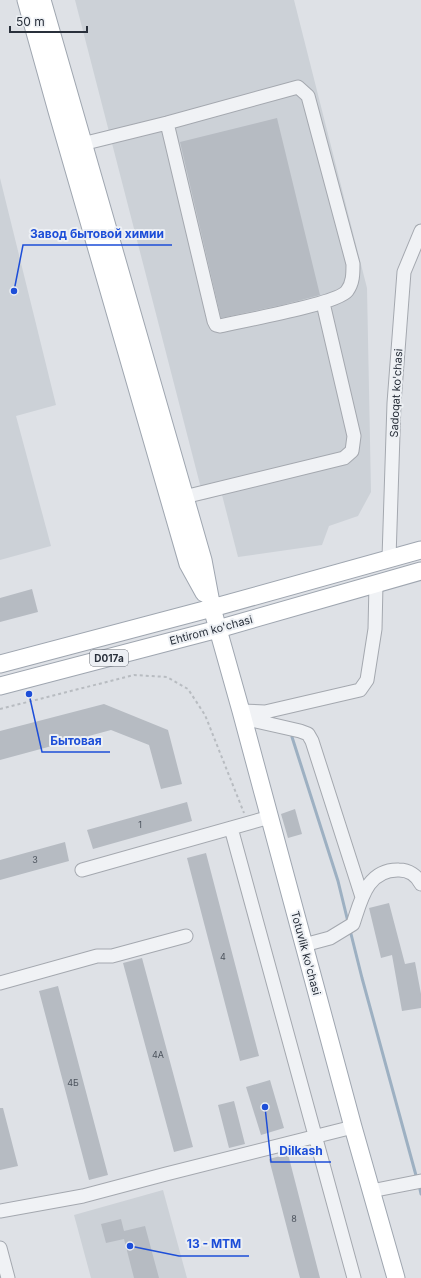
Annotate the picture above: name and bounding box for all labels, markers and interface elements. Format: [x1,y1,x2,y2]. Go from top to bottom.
scale bar [10,8,87,34]
text: 50 m [16,14,45,29]
callout: Завод бытовой химии [23,221,172,245]
text: Завод бытовой химии [30,226,164,241]
street label: Sadoqat ko'chasi [387,348,405,438]
street label: Ehtirom ko'chasi [168,612,254,648]
road number: D017a [90,650,128,666]
callout: Бытовая [42,728,110,752]
text: Бытовая [50,733,102,748]
house number: 1 [138,819,142,830]
house number: 3 [32,854,38,865]
street label: Totuvlik ko'chasi [288,909,324,997]
house number: 4 [220,951,226,962]
house number: 4А [152,1049,164,1060]
house number: 4Б [67,1077,79,1088]
callout: Dilkash [271,1138,331,1162]
text: Dilkash [279,1143,323,1158]
house number: 8 [291,1213,297,1224]
callout: 13 - MTM [179,1232,249,1256]
text: 13 - MTM [187,1236,241,1251]

